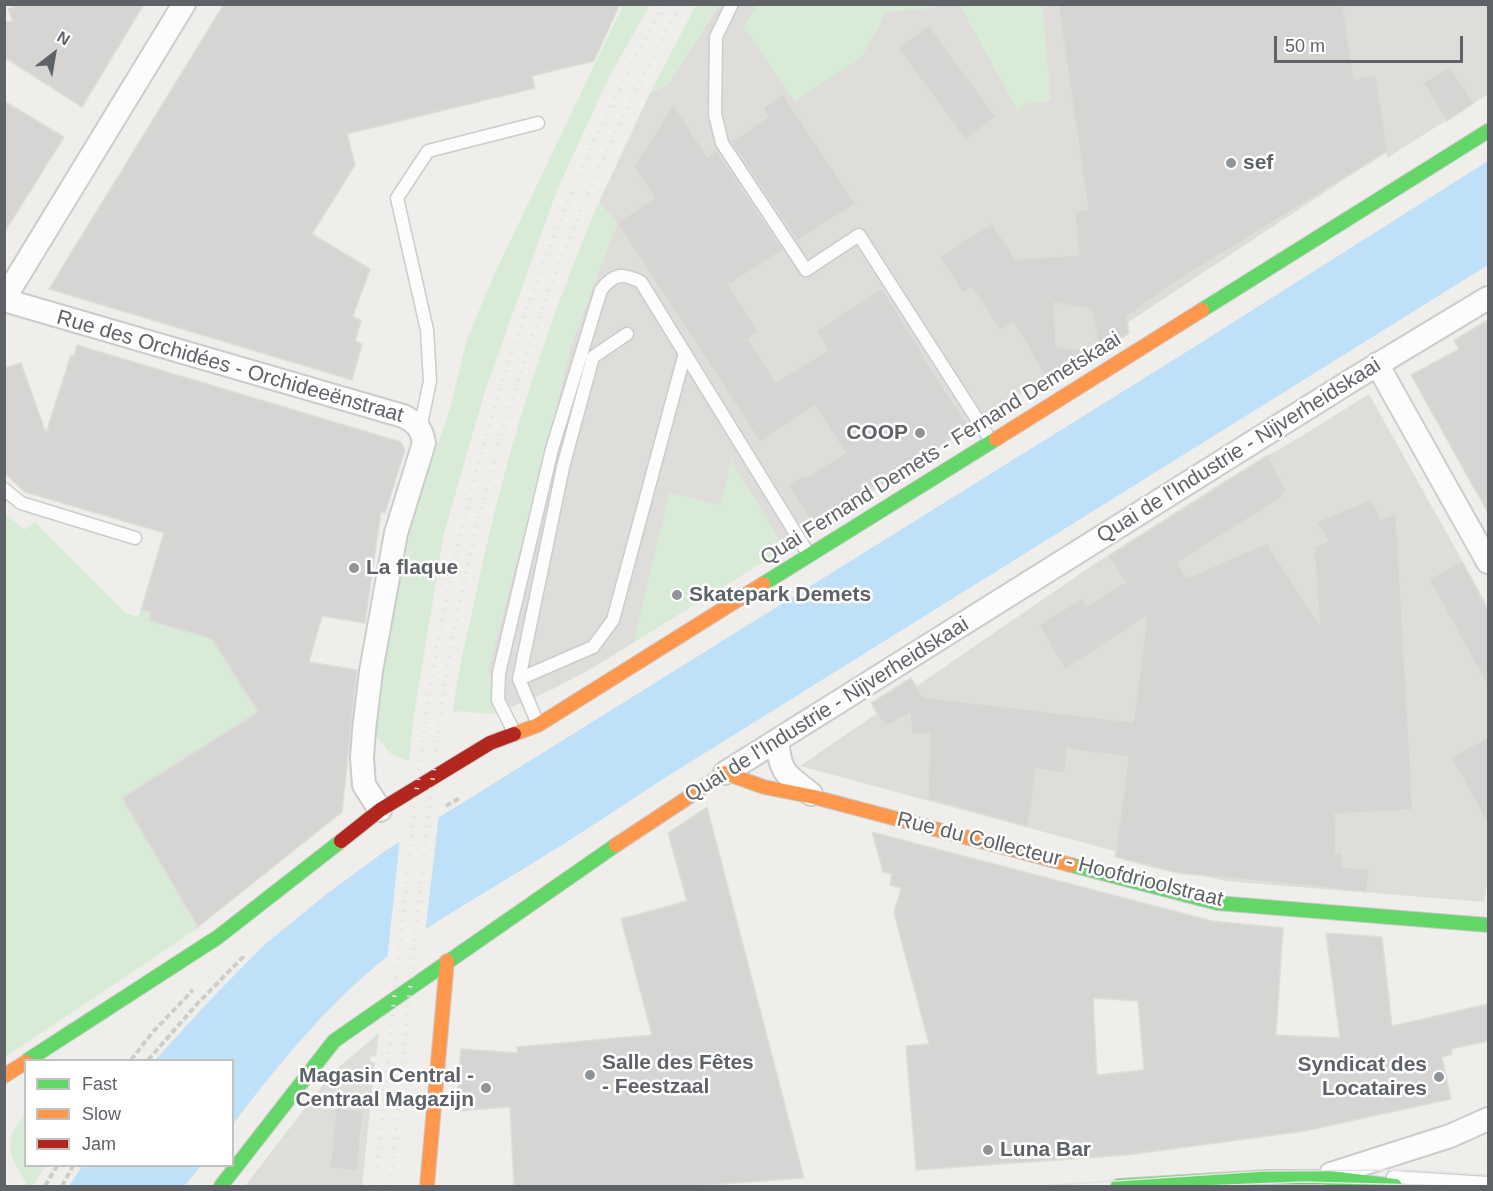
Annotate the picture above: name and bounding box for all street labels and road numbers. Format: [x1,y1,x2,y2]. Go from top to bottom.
street label: Rue des Orchidées - Orchideeënstraat [54,305,406,429]
street label: Quai Fernand Demets - Fernand Demetskaai [756,327,1126,571]
street label: Quai de l'Industrie - Nijverheidskaai [1093,353,1385,549]
street label: Quai de l'Industrie - Nijverheidskaai [681,612,973,808]
street label: Rue du Collecteur - Hoofdrioolstraat [894,807,1226,913]

